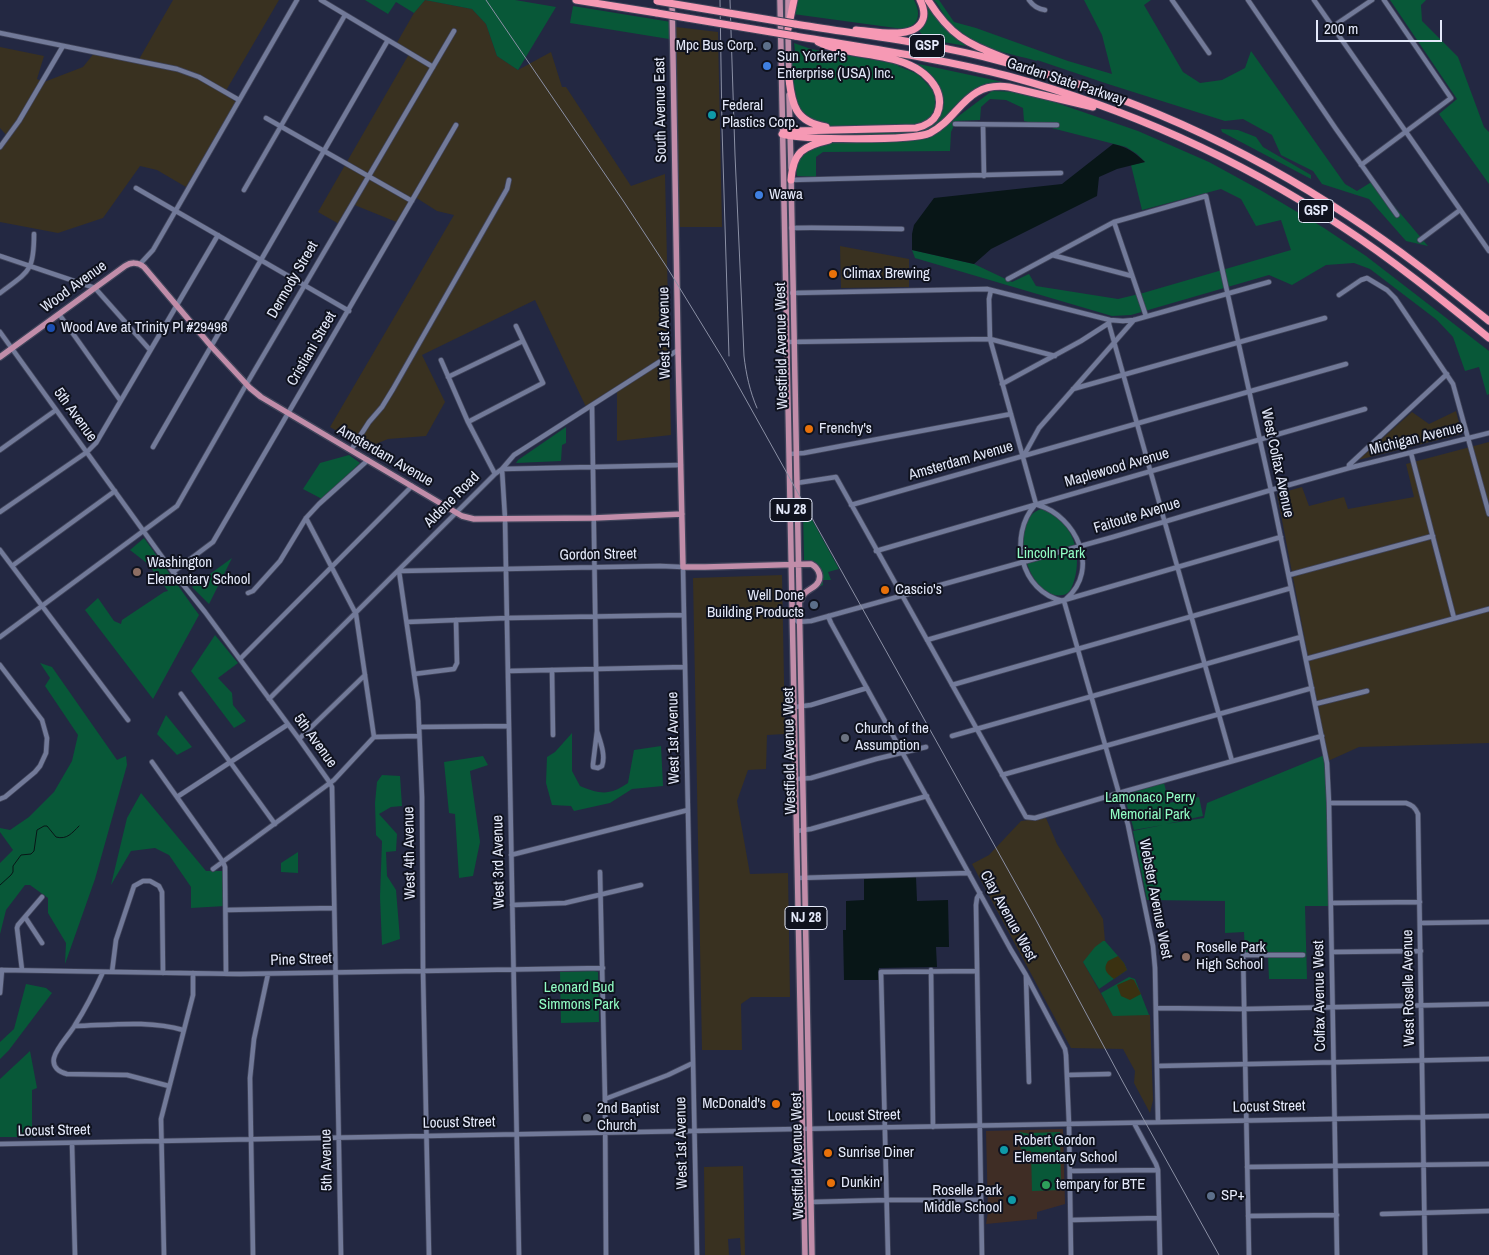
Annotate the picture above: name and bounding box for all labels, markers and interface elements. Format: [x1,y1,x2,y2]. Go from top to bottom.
scale bar [1319,10,1445,42]
text: 200 m [1324,18,1358,39]
road number: GSP [910,34,944,58]
place label: Mpc Bus Corp. [676,37,757,55]
marker: Mpc Bus Corp. [761,40,773,52]
place label: Sun Yorker's Enterprise (USA) Inc. [777,48,894,83]
street label: Garden State Parkway [1004,54,1128,110]
street label: South Avenue East [651,57,671,163]
marker: Sun Yorker's Enterprise (USA) Inc. [761,60,773,72]
place label: Federal Plastics Corp. [722,97,799,132]
marker: Federal Plastics Corp. [706,109,718,121]
place label: Wawa [769,186,803,204]
marker: Wawa [753,189,765,201]
road number: GSP [1298,200,1334,222]
street label: Dermody Street [264,238,322,322]
street label: Wood Avenue [38,257,110,317]
place label: Climax Brewing [843,265,930,283]
marker: Climax Brewing [827,268,839,280]
street label: Westfield Avenue West [772,282,792,410]
street label: West 1st Avenue [655,287,675,379]
street label: Cristiani Street [284,309,340,389]
place label: Wood Ave at Trinity Pl #29498 [61,319,228,337]
marker: Wood Ave at Trinity Pl #29498 [45,322,57,334]
street label: 5th Avenue [49,385,101,445]
street label: West Colfax Avenue [1257,407,1297,519]
street label: Michigan Avenue [1367,419,1465,459]
place label: Frenchy's [819,420,872,438]
street label: Amsterdam Avenue [334,421,436,491]
marker: Frenchy's [803,423,815,435]
street label: Amsterdam Avenue [907,437,1015,485]
street label: Maplewood Avenue [1063,444,1171,492]
street label: Aldene Road [420,468,484,532]
street label: Faitoute Avenue [1092,494,1182,538]
road number: NJ 28 [770,498,812,522]
street label: Gordon Street [559,545,637,565]
park label: Lincoln Park [1017,545,1085,563]
place label: Washington Elementary School [147,554,250,589]
marker: Washington Elementary School [131,566,143,578]
place label: Cascio's [895,581,942,599]
marker: Cascio's [879,584,891,596]
place label: Well Done Building Products [707,587,804,622]
marker: Well Done Building Products [808,599,820,611]
street label: Westfield Avenue West [780,687,800,815]
street label: West 1st Avenue [664,692,684,784]
street label: 5th Avenue [289,711,341,771]
place label: Church of the Assumption [855,720,929,755]
marker: Church of the Assumption [839,732,851,744]
park label: Lamonaco Perry Memorial Park [1105,789,1195,824]
street label: West 4th Avenue [400,806,420,900]
street label: West 3rd Avenue [489,815,509,909]
street label: Webster Avenue West [1135,838,1175,960]
street label: Clay Avenue West [976,868,1040,964]
road number: NJ 28 [785,906,827,930]
street label: West Roselle Avenue [1399,929,1419,1047]
place label: Roselle Park High School [1196,939,1266,974]
street label: Colfax Avenue West [1310,940,1330,1052]
street label: Pine Street [270,950,332,970]
marker: Roselle Park High School [1180,951,1192,963]
park label: Leonard Bud Simmons Park [539,979,619,1014]
street label: Westfield Avenue West [788,1092,808,1220]
place label: McDonald's [702,1095,766,1113]
street label: West 1st Avenue [672,1097,692,1189]
street label: Locust Street [1233,1097,1305,1117]
marker: McDonald's [770,1098,782,1110]
place label: 2nd Baptist Church [597,1100,659,1135]
street label: Locust Street [828,1106,900,1126]
marker: 2nd Baptist Church [581,1112,593,1124]
street label: Locust Street [423,1113,495,1133]
street label: Locust Street [18,1121,90,1141]
street label: 5th Avenue [317,1129,337,1191]
place label: Robert Gordon Elementary School [1014,1132,1117,1167]
place label: Sunrise Diner [838,1144,914,1162]
marker: Robert Gordon Elementary School [998,1144,1010,1156]
marker: Sunrise Diner [822,1147,834,1159]
place label: Dunkin' [841,1174,882,1192]
place label: tempary for BTE [1056,1176,1146,1194]
marker: Dunkin' [825,1177,837,1189]
marker: tempary for BTE [1040,1179,1052,1191]
place label: Roselle Park Middle School [924,1182,1002,1217]
place label: SP+ [1221,1187,1245,1205]
marker: SP+ [1205,1190,1217,1202]
marker: Roselle Park Middle School [1006,1194,1018,1206]

